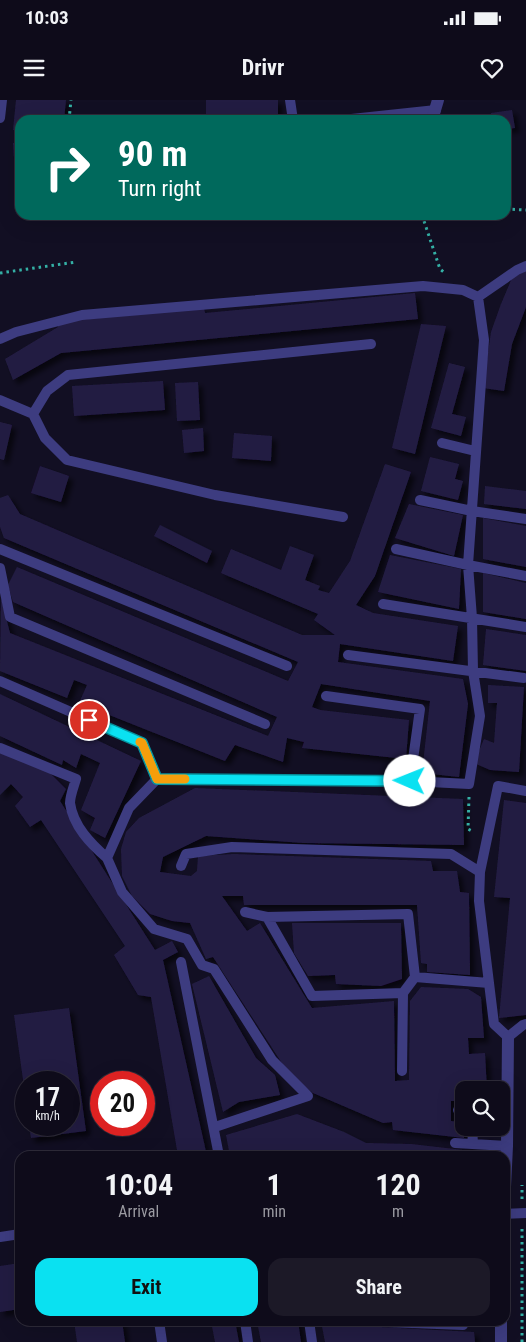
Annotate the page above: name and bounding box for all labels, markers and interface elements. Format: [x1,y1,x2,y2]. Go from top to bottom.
text: 10:03 [25,6,69,29]
icon: menu [20,54,48,82]
icon: heart [478,54,506,82]
text: Drivr [242,55,284,80]
text: 90 m [118,134,187,175]
icon: right [35,135,100,200]
text: Turn right [118,176,201,201]
pin [68,699,110,741]
icon: arrive [75,706,103,734]
position arrow [383,754,435,806]
speed limit sign: 20 [90,1071,155,1136]
map controls [455,1081,510,1136]
button: search [455,1081,510,1136]
text: 17 [35,1083,60,1112]
text: km/h [35,1109,60,1123]
text: 10:04 [104,1167,173,1202]
text: 1 [267,1167,282,1202]
text: 120 [375,1167,421,1202]
text: Arrival [118,1202,159,1221]
text: min [262,1202,286,1221]
text: m [392,1202,404,1221]
button: Exit [35,1258,258,1316]
button: Share [268,1258,490,1316]

